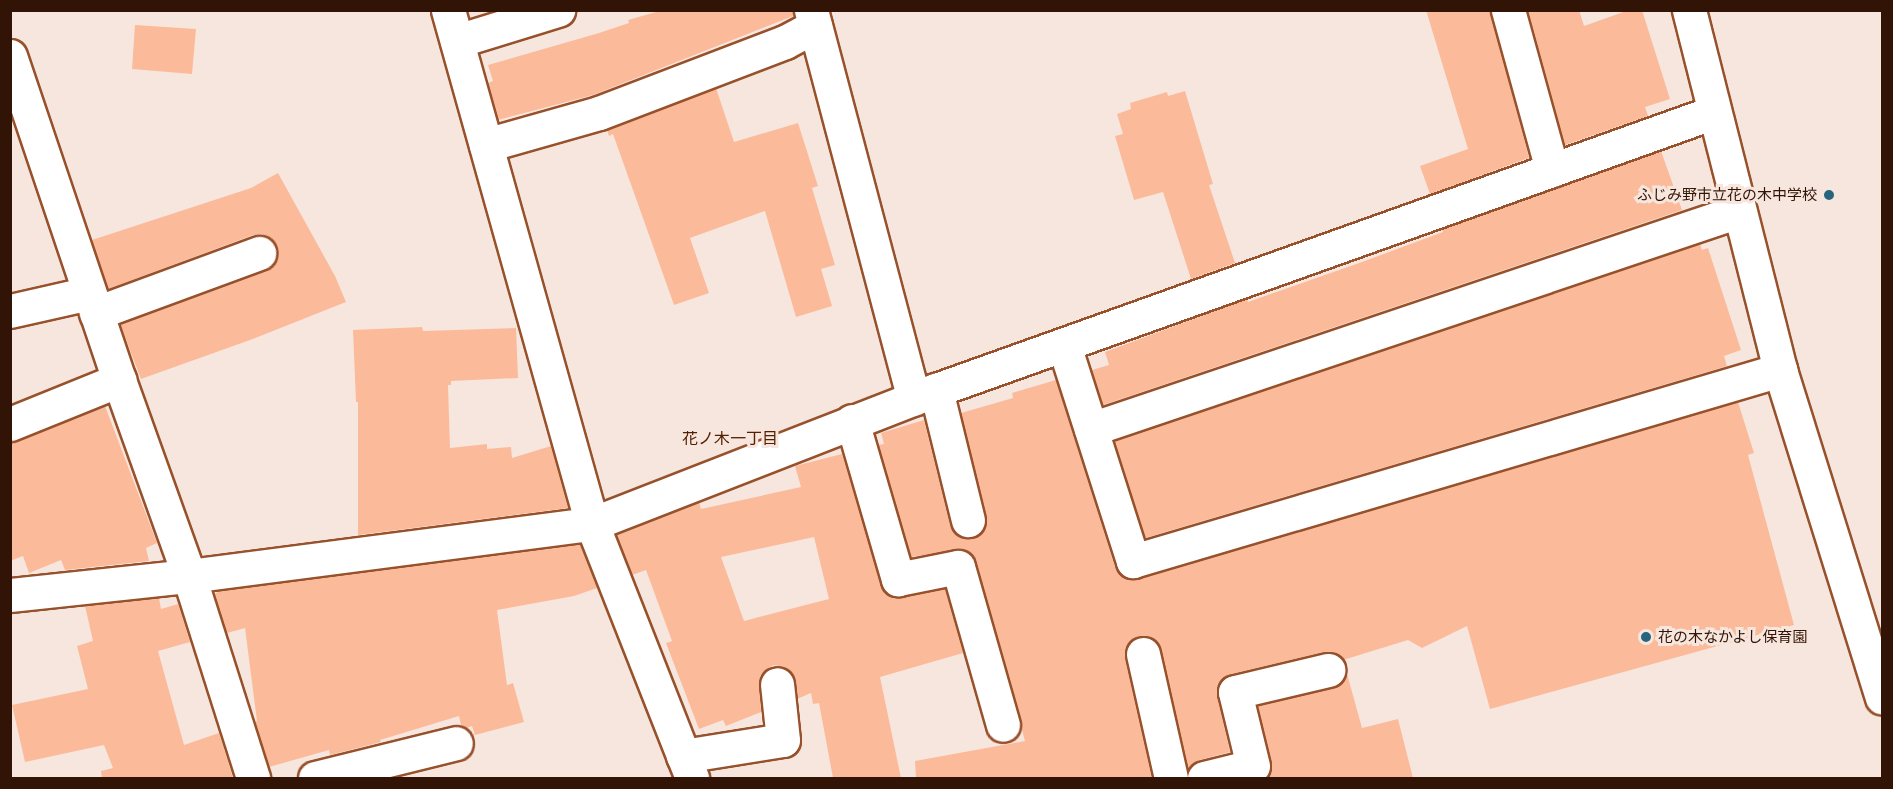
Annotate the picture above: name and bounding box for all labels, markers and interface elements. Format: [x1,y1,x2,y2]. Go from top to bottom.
place label: ふじみ野市立花の木中学校 [1637,186,1817,204]
marker: ふじみ野市立花の木中学校 [1822,188,1836,202]
district label: 花ノ木一丁目 [682,428,778,448]
place label: 花の木なかよし保育園 [1658,628,1808,646]
marker: 花の木なかよし保育園 [1639,630,1653,644]

